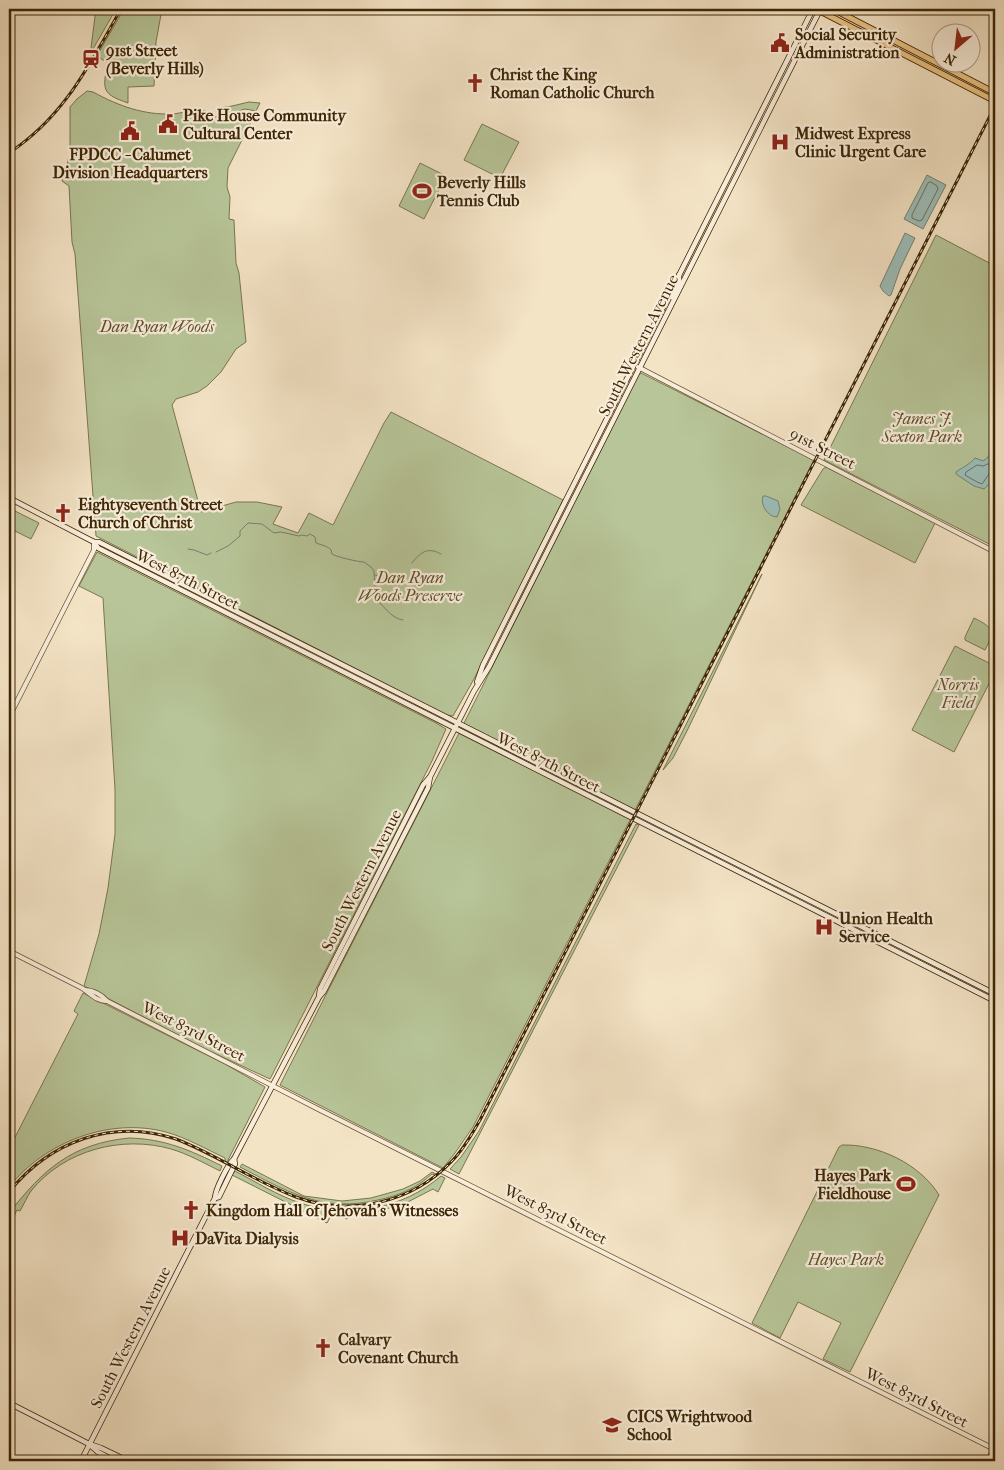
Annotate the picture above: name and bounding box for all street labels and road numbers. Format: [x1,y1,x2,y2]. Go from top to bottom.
street label: South Western Avenue [594,271,682,419]
street label: 91st Street [787,424,859,473]
street label: West 87th Street [132,545,243,614]
street label: West 87th Street [493,728,604,797]
street label: South Western Avenue [317,806,405,954]
street label: West 83rd Street [138,997,249,1066]
street label: West 83rd Street [500,1180,611,1249]
street label: South Western Avenue [86,1263,174,1411]
street label: West 83rd Street [861,1363,972,1432]

